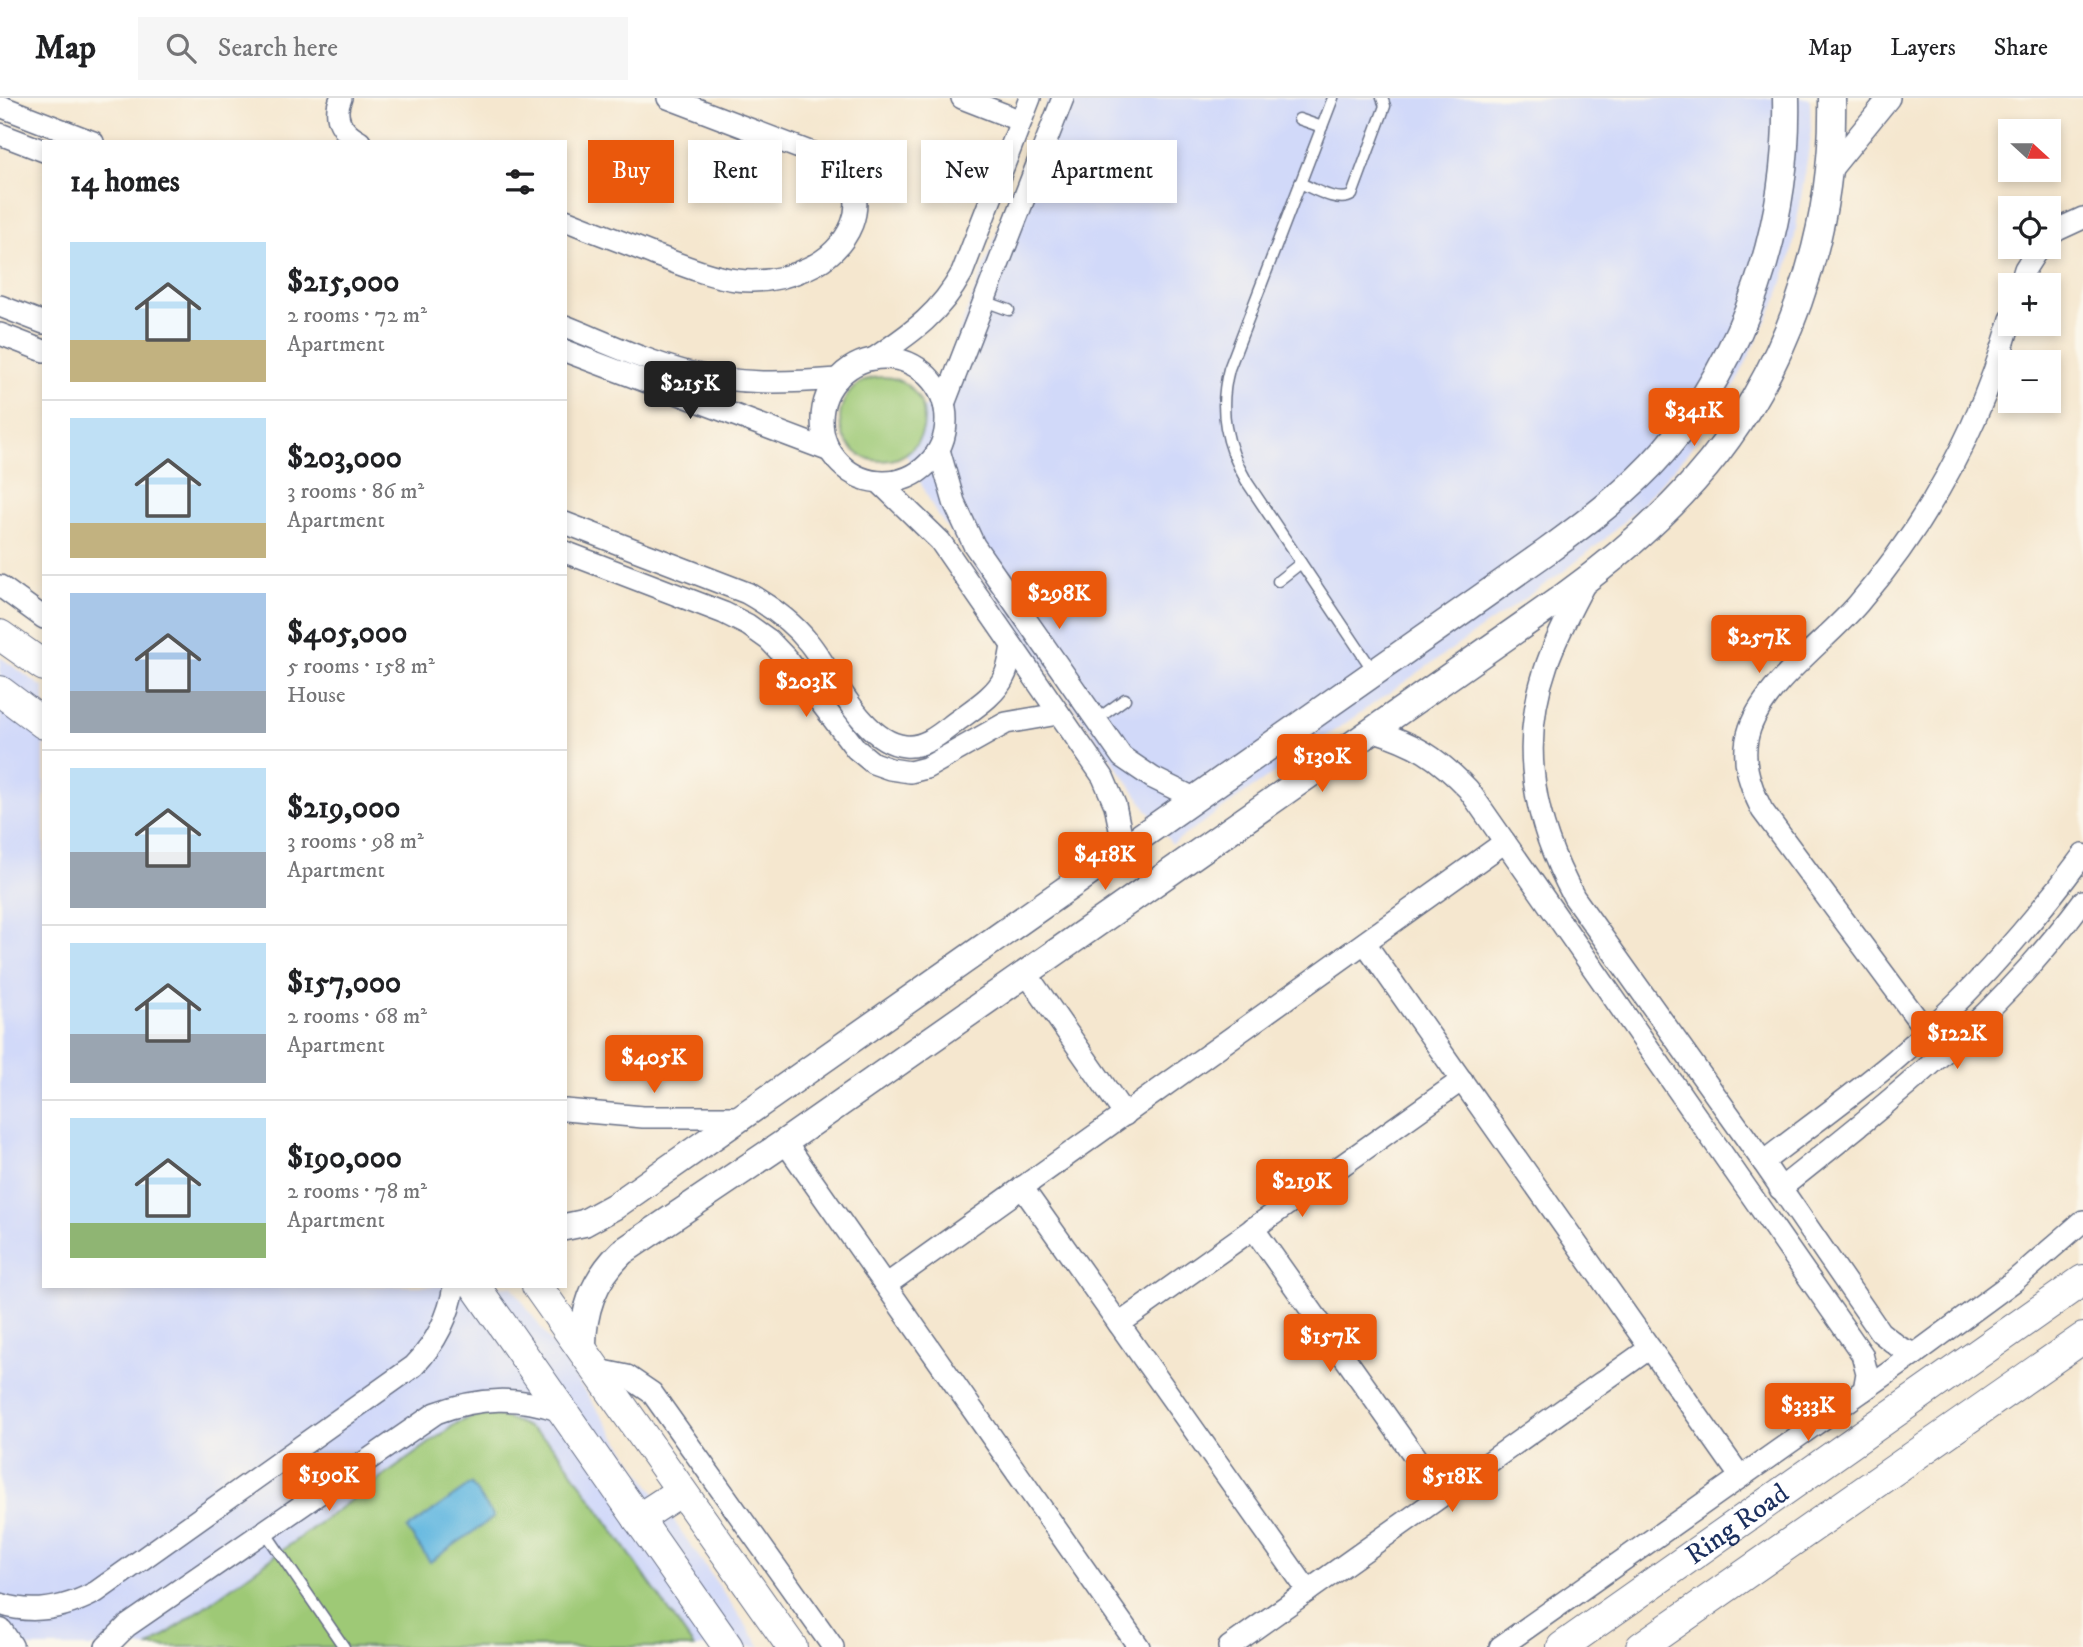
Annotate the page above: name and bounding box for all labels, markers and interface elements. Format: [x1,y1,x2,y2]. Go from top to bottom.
search box [138,17,628,80]
text: Map [35,28,96,69]
icon: search [162,29,200,67]
text: Search here [218,32,338,65]
text: Map [1808,33,1852,63]
text: Layers [1890,33,1956,63]
text: Share [1994,33,2048,63]
north arrow [1998,119,2062,182]
map controls [1998,119,2061,413]
chip: Buy [588,140,674,203]
chip: Rent [688,140,782,203]
chip: Filters [796,140,907,203]
chip: New [921,140,1013,203]
chip: Apartment [1027,140,1177,203]
icon: filters [501,163,539,201]
text: 14 homes [70,164,180,201]
button: locate [1998,196,2061,259]
text: $215,000 [287,264,399,301]
icon: home [126,270,210,354]
button: + [1998,273,2061,336]
text: 2 rooms · 72 m² [287,301,427,330]
text: Apartment [287,330,385,359]
button: − [1998,350,2061,413]
pin: $215K [641,362,739,421]
text: $215K [660,369,720,398]
pin: $341K [1645,388,1743,448]
text: $341K [1665,396,1723,425]
text: $203,000 [287,440,402,477]
icon: home [126,446,210,530]
text: 3 rooms · 86 m² [287,477,424,506]
text: Apartment [287,506,385,535]
pin: $298K [1010,572,1108,631]
text: $298K [1028,579,1091,608]
text: $405,000 [287,615,407,652]
pin: $257K [1710,616,1808,675]
icon: home [126,621,210,705]
text: $257K [1727,623,1791,652]
text: 5 rooms · 158 m² [287,652,435,681]
pin: $203K [757,660,855,719]
text: $203K [776,667,836,696]
text: House [287,681,345,710]
pin: $130K [1273,734,1371,794]
text: $130K [1293,742,1351,771]
text: $219,000 [287,790,401,827]
icon: home [126,796,210,880]
text: 3 rooms · 98 m² [287,827,424,856]
pin: $418K [1056,832,1154,892]
text: $418K [1074,840,1136,869]
text: Apartment [287,856,385,885]
text: $157,000 [287,965,401,1002]
icon: home [126,971,210,1055]
text: 2 rooms · 68 m² [287,1002,427,1031]
pin: $122K [1908,1012,2006,1071]
text: $122K [1927,1019,1987,1048]
text: Apartment [287,1031,385,1060]
pin: $405K [605,1035,703,1095]
text: $405K [621,1043,687,1072]
text: $190,000 [287,1140,402,1177]
icon: home [126,1146,210,1230]
pin: $219K [1253,1160,1351,1219]
text: $219K [1272,1167,1332,1196]
text: 2 rooms · 78 m² [287,1177,427,1206]
text: Apartment [287,1206,385,1235]
pin: $157K [1281,1314,1379,1374]
text: $157K [1300,1322,1360,1351]
pin: $333K [1759,1384,1857,1443]
text: $333K [1781,1391,1835,1420]
pin: $190K [280,1454,378,1513]
pin: $518K [1403,1454,1501,1514]
text: $190K [299,1461,359,1490]
text: $518K [1422,1462,1482,1491]
street label: Ring Road [1679,1475,1795,1572]

